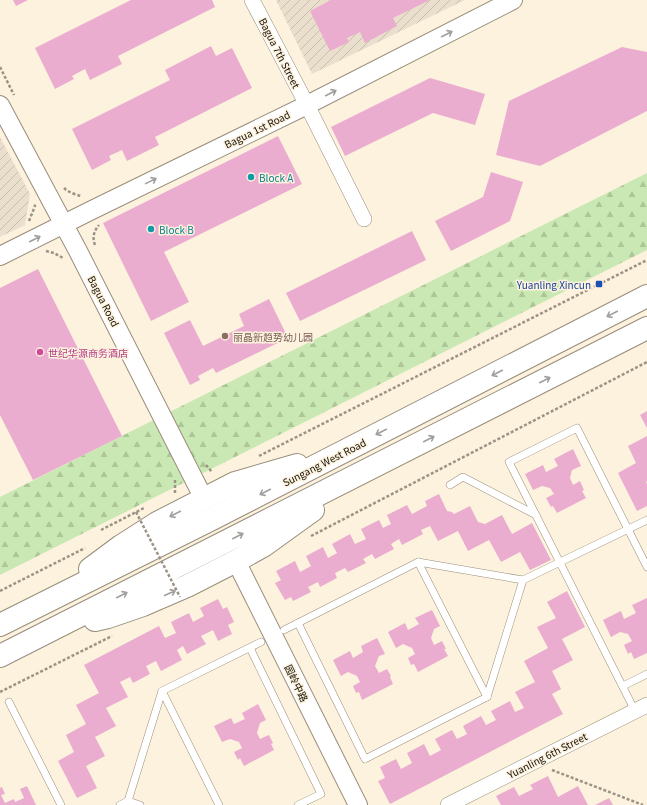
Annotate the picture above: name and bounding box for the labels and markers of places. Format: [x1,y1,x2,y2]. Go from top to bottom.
place label: Block A [259,170,294,185]
marker: Block A [246,172,256,182]
place label: Block B [159,222,194,237]
marker: Block B [146,224,156,234]
place label: Yuanling Xincun [516,277,591,292]
marker: Yuanling Xincun [594,279,604,289]
place label: 丽晶新趋势幼儿园 [233,329,313,344]
marker: 丽晶新趋势幼儿园 [220,331,230,341]
place label: 世纪华源商务酒店 [48,345,128,360]
marker: 世纪华源商务酒店 [35,347,45,357]

